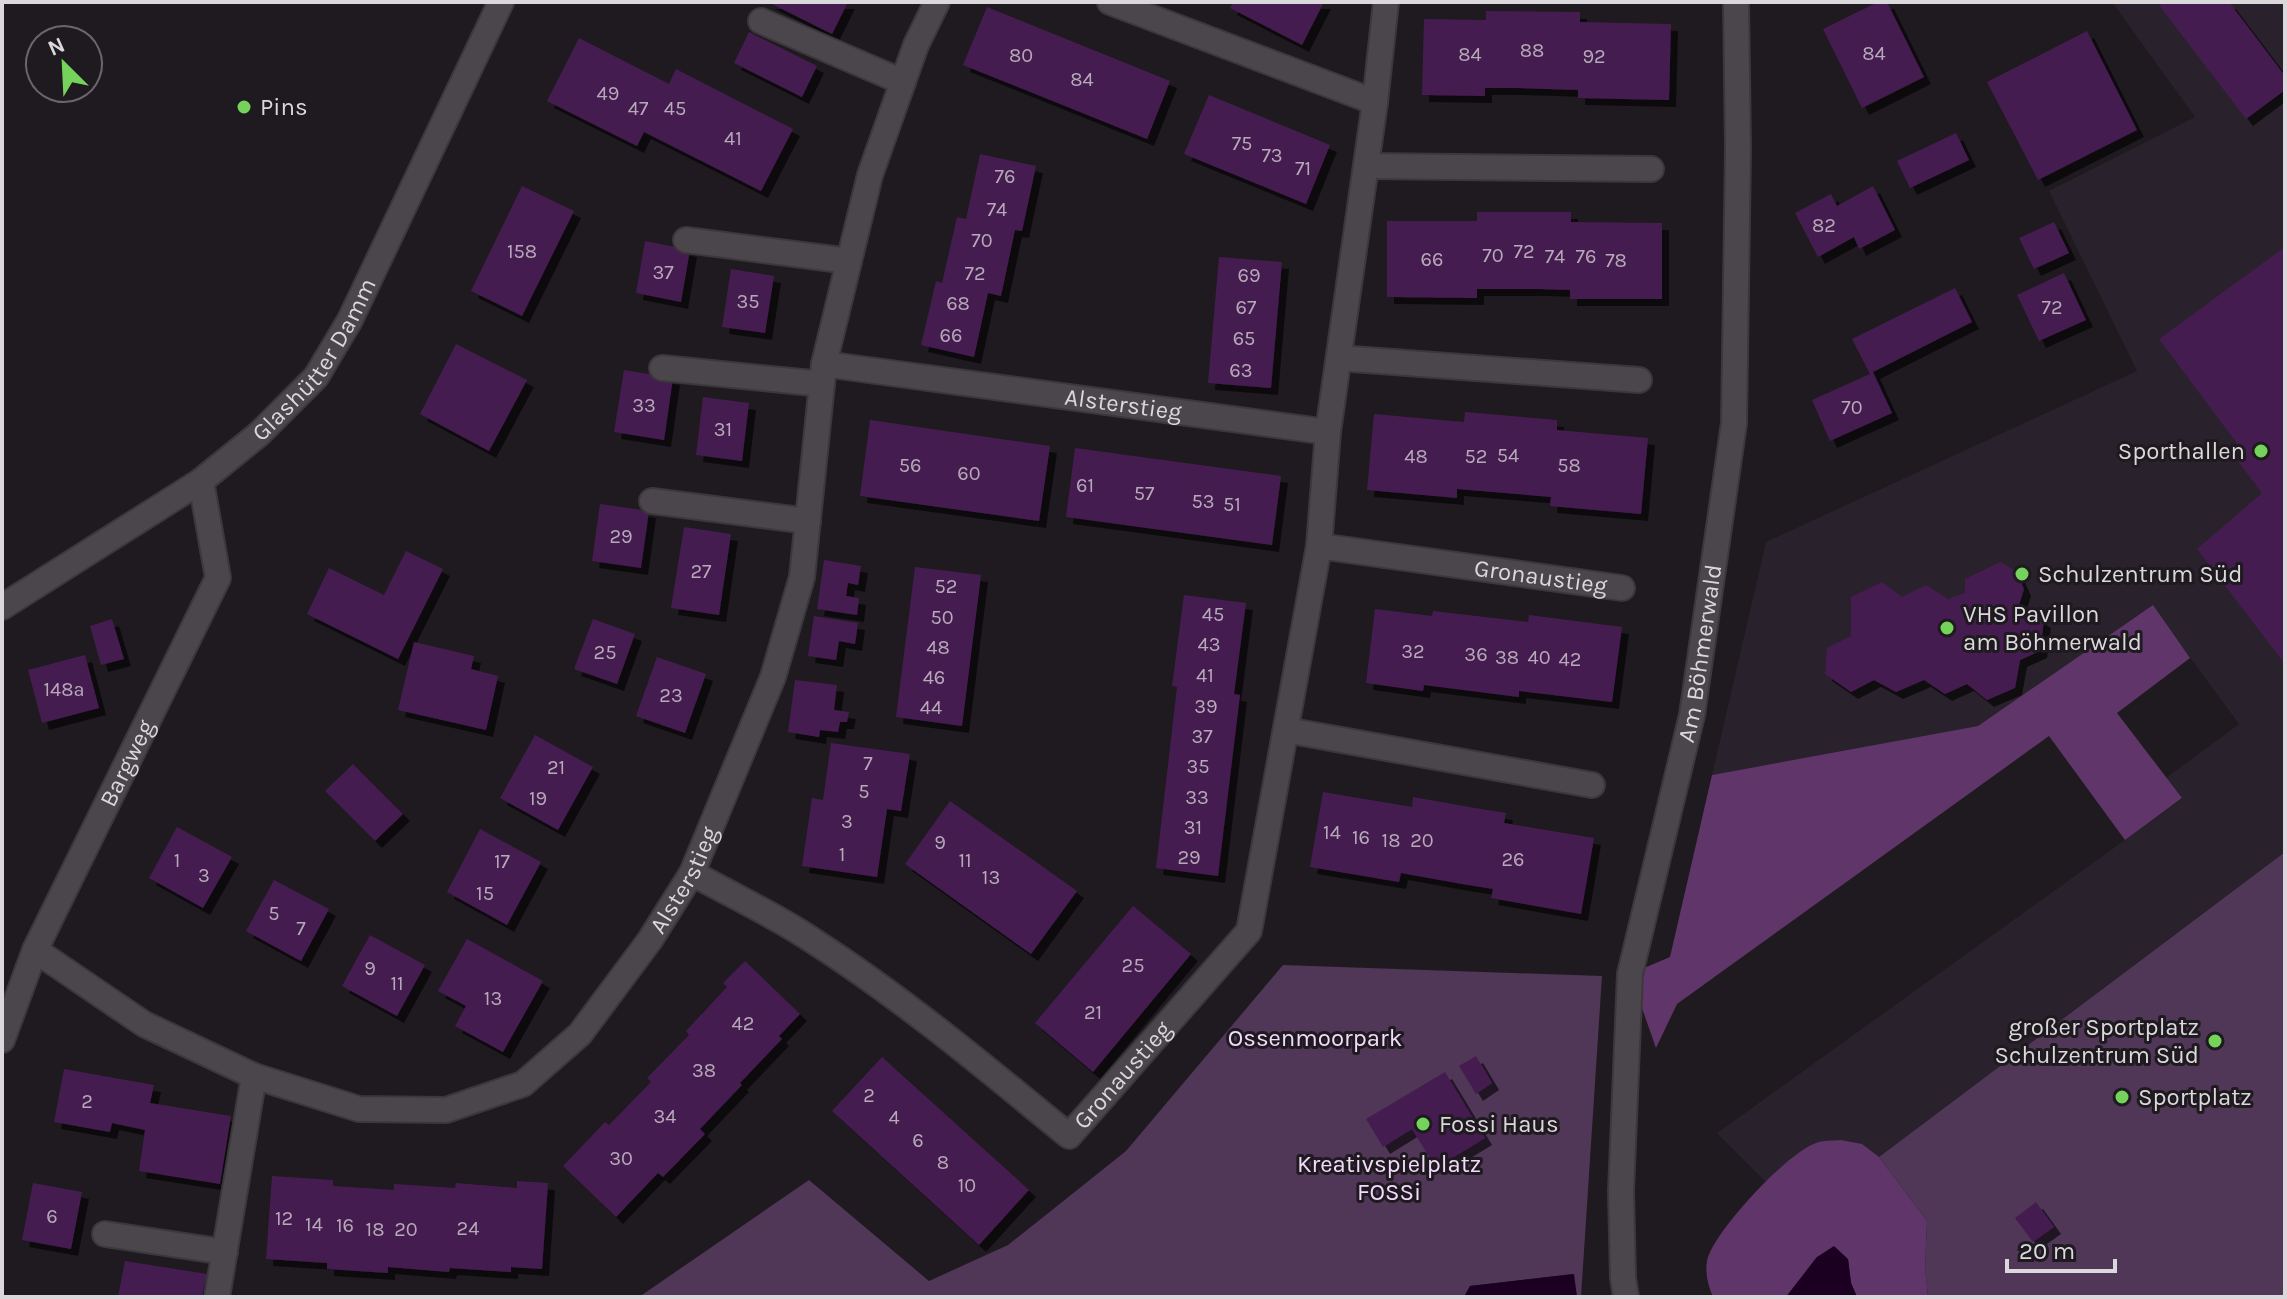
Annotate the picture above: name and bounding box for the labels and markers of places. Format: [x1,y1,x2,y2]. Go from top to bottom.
place label: Pins [260,93,308,121]
marker: Pins [235,98,253,116]
place label: Sporthallen [2118,437,2245,465]
marker: Sporthallen [2252,442,2270,460]
place label: Schulzentrum Süd [2038,560,2242,588]
marker: Schulzentrum Süd [2013,565,2031,583]
place label: VHS Pavillon am Böhmerwald [1963,600,2142,656]
marker: VHS Pavillon am Böhmerwald [1938,619,1956,637]
place label: großer Sportplatz Schulzentrum Süd [1995,1013,2199,1069]
marker: großer Sportplatz Schulzentrum Süd [2206,1032,2224,1050]
place label: Sportplatz [2138,1083,2252,1111]
marker: Sportplatz [2113,1088,2131,1106]
place label: Fossi Haus [1439,1110,1559,1138]
marker: Fossi Haus [1414,1115,1432,1133]

